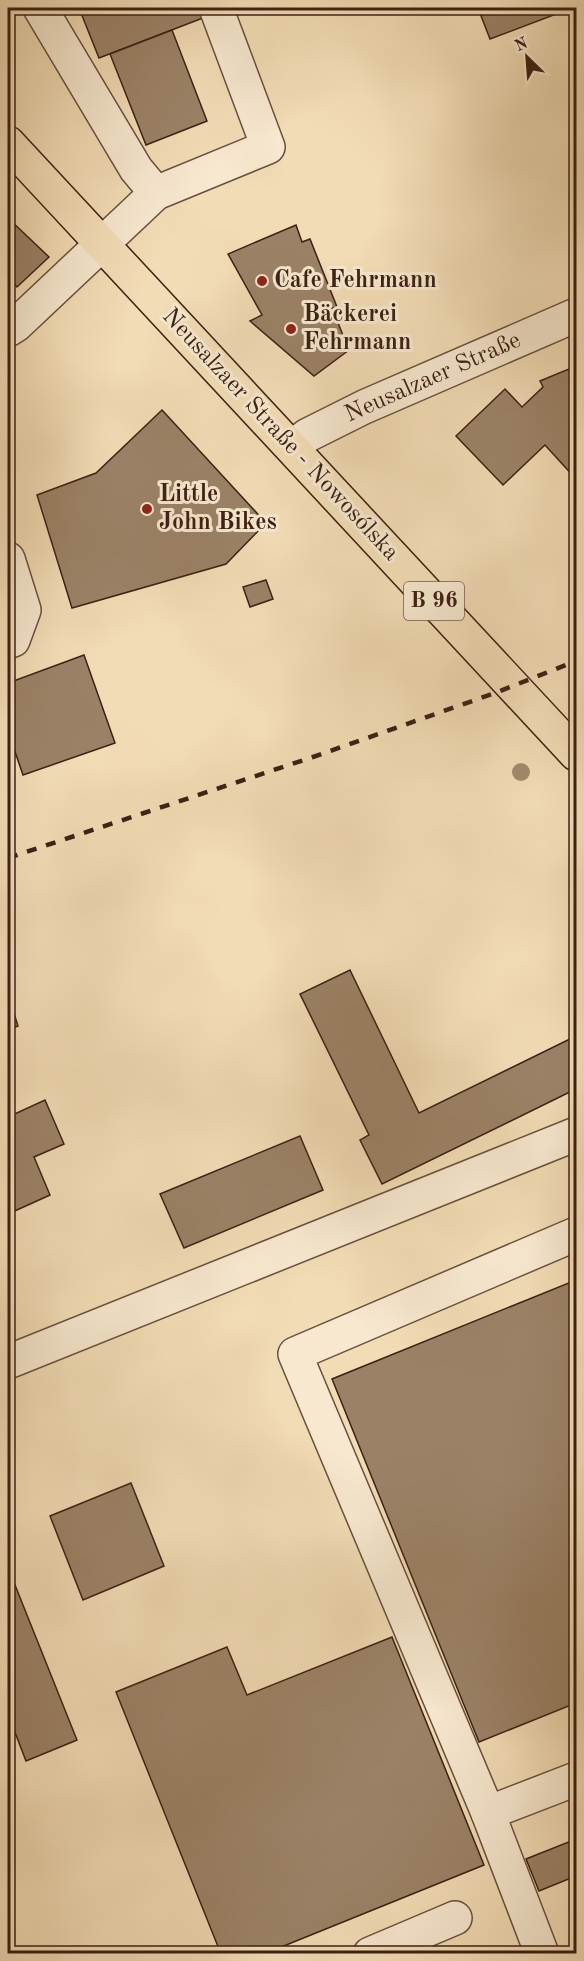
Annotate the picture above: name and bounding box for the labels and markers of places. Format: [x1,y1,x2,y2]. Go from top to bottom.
place label: Cafe Fehrmann [274,269,437,293]
marker: Cafe Fehrmann [255,274,269,288]
place label: Bäckerei Fehrmann [303,303,411,355]
marker: Bäckerei Fehrmann [284,322,298,336]
place label: Little John Bikes [159,483,277,535]
marker: Little John Bikes [140,502,154,516]

